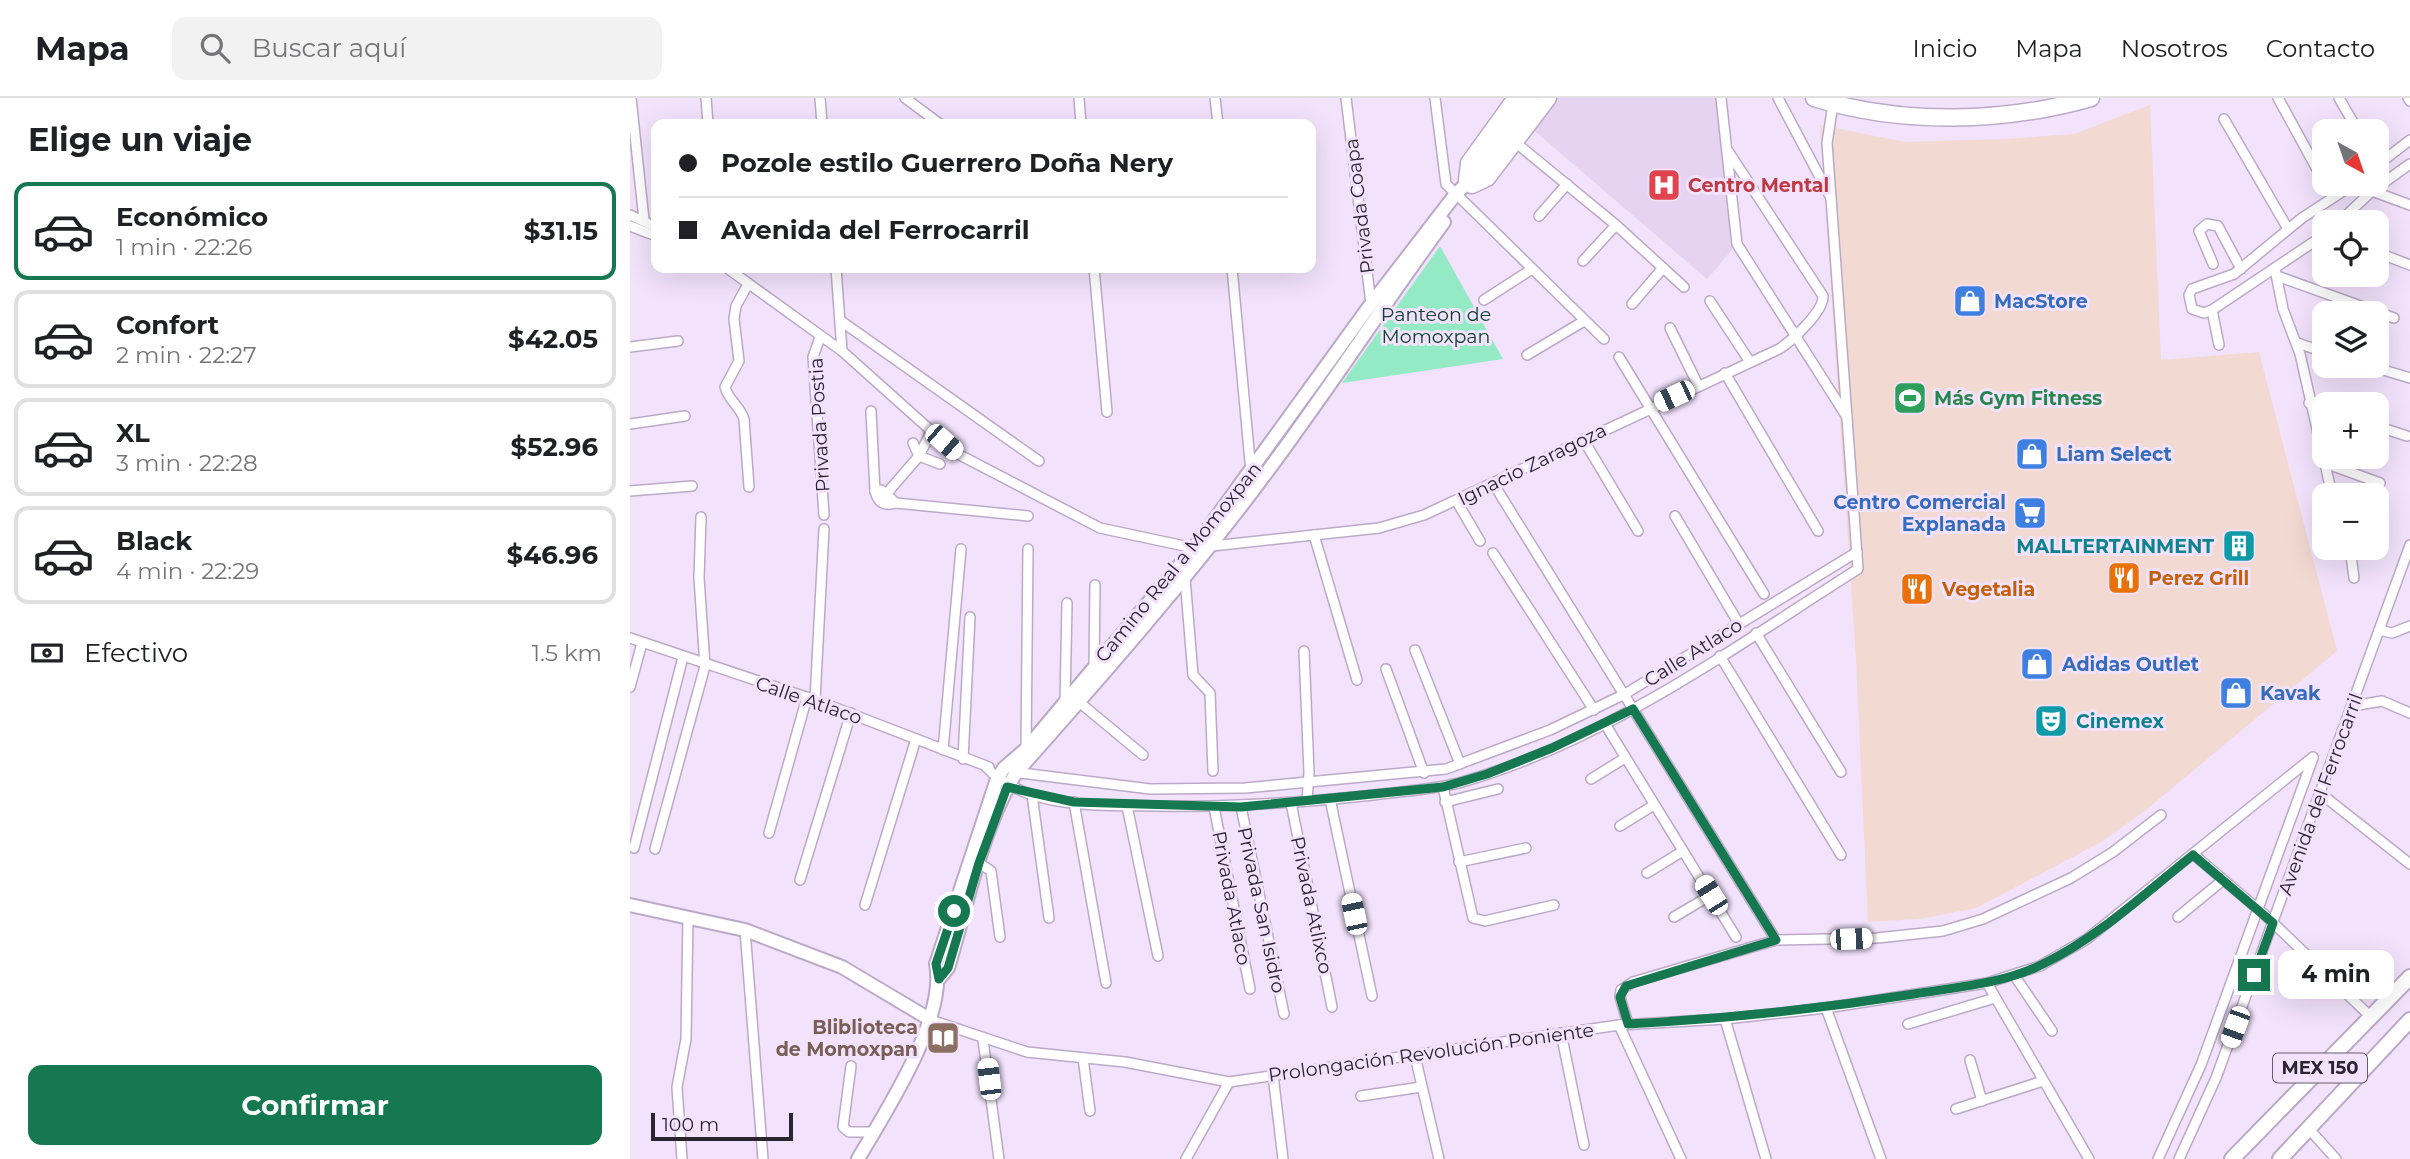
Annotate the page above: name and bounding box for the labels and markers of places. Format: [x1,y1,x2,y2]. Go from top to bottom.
hospital icon: Centro Mental [1645,166,1683,204]
place label: Centro Mental [1688,174,1829,197]
shop icon: MacStore [1951,282,1989,320]
place label: MacStore [1994,290,2088,313]
sports icon: Más Gym Fitness [1891,379,1929,417]
place label: Más Gym Fitness [1934,387,2102,410]
shop icon: Liam Select [2013,435,2051,473]
place label: Liam Select [2056,443,2172,466]
place label: Centro Comercial Explanada [1833,491,2006,536]
supermarket icon: Centro Comercial Explanada [2011,494,2049,532]
building icon: MALLTERTAINMENT [2220,527,2258,565]
place label: MALLTERTAINMENT [2016,535,2214,558]
restaurant icon: Perez Grill [2105,559,2143,597]
place label: Perez Grill [2148,567,2249,590]
restaurant icon: Vegetalia [1898,570,1936,608]
place label: Vegetalia [1941,578,2035,601]
shop icon: Adidas Outlet [2018,645,2056,683]
place label: Adidas Outlet [2061,653,2199,676]
shop icon: Kavak [2217,674,2255,712]
place label: Kavak [2260,682,2321,705]
theatre icon: Cinemex [2032,702,2070,740]
place label: Cinemex [2076,710,2164,733]
place label: Bliblioteca de Momoxpan [776,1016,918,1061]
library icon: Bliblioteca de Momoxpan [924,1019,962,1057]

